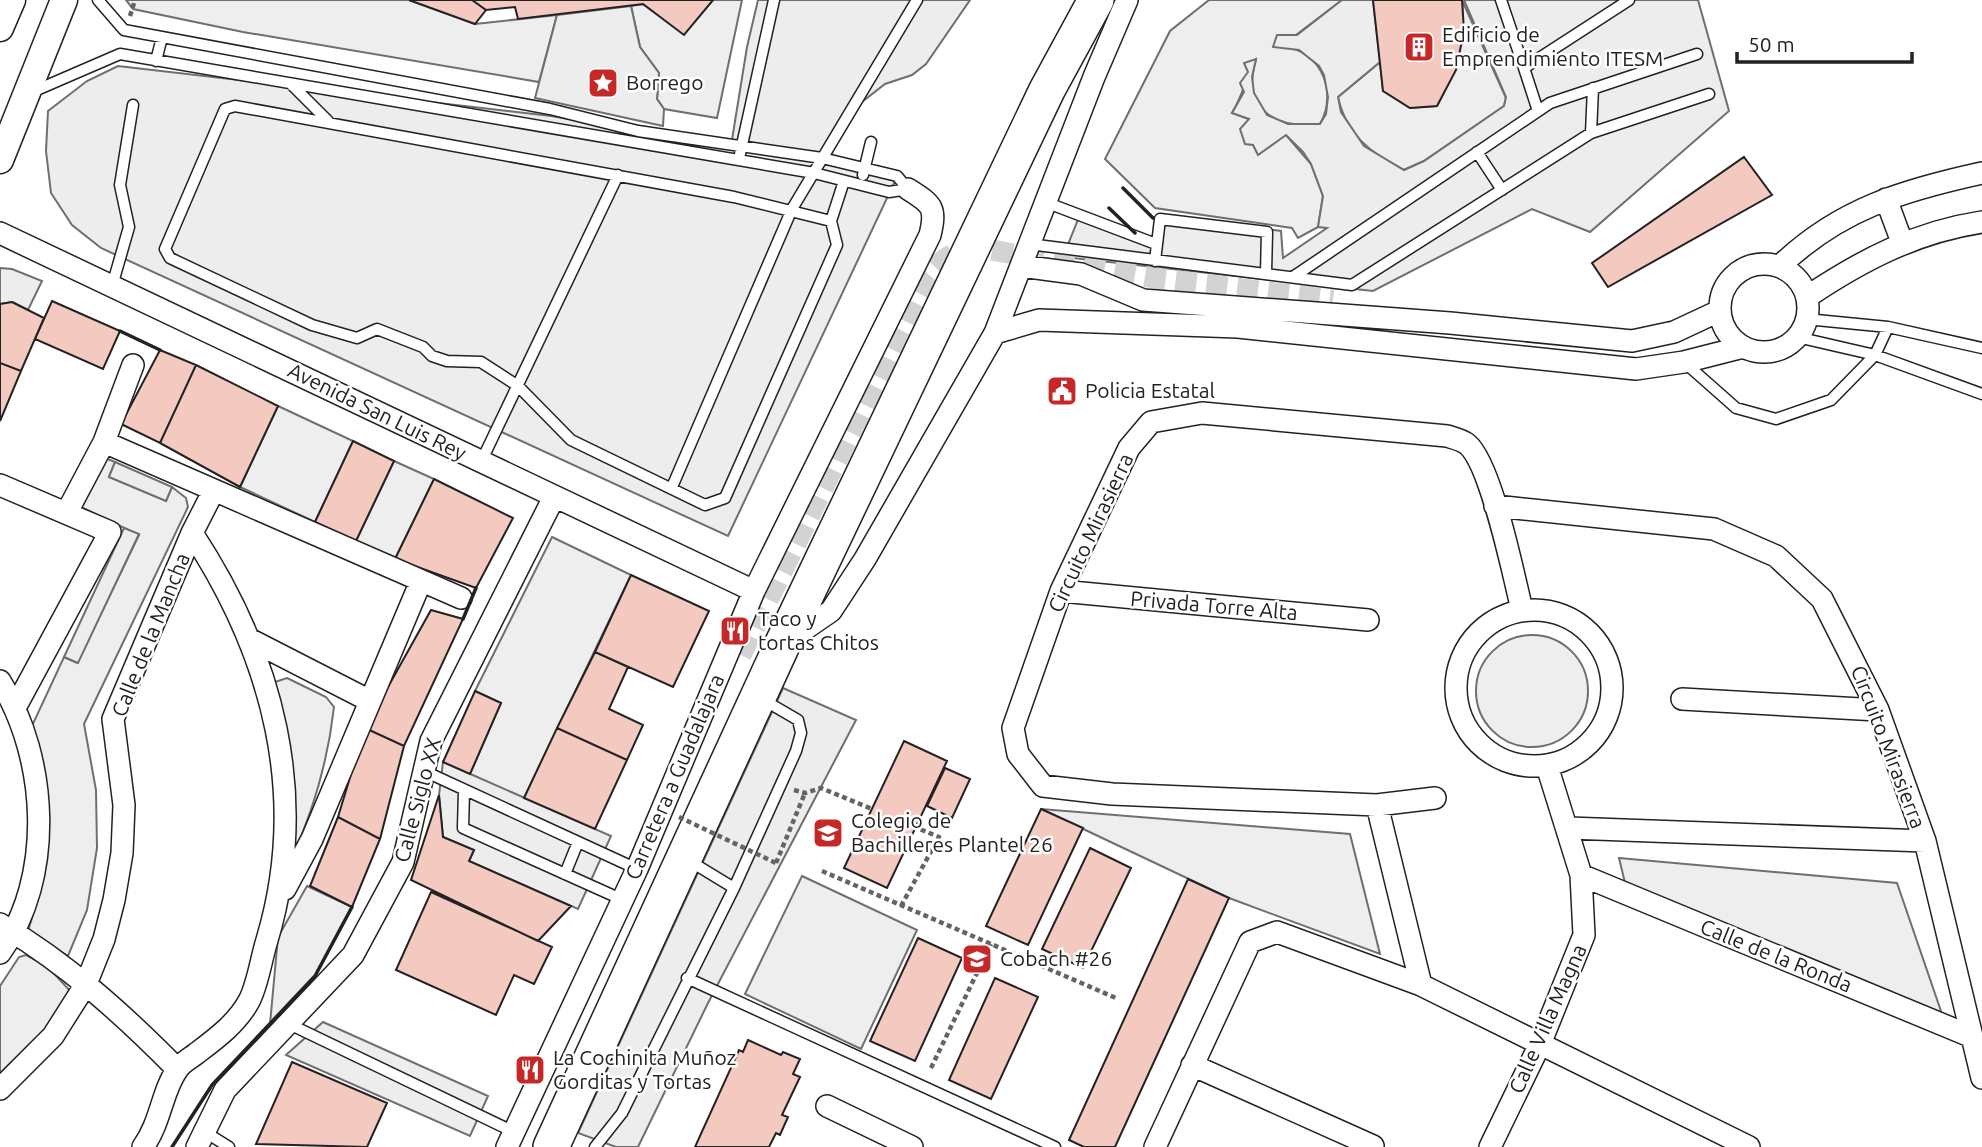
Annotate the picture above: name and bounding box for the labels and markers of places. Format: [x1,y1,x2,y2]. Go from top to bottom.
place label: Edificio de Emprendimiento ITESM [1442,22,1663,70]
building icon: Edificio de Emprendimiento ITESM [1402,30,1436,64]
place icon: Borrego [586,66,620,100]
place label: Borrego [626,70,703,94]
public building icon: Policia Estatal [1045,374,1079,408]
place label: Policia Estatal [1085,378,1215,402]
place label: Taco y tortas Chitos [758,606,879,654]
restaurant icon: Taco y tortas Chitos [718,614,752,648]
place label: Colegio de Bachilleres Plantel 26 [851,808,1053,856]
school or university icon: Colegio de Bachilleres Plantel 26 [811,816,845,850]
school or university icon: Cobach #26 [960,942,994,976]
place label: Cobach #26 [1000,946,1112,970]
place label: La Cochinita Muñoz Gorditas y Tortas [553,1045,736,1093]
restaurant icon: La Cochinita Muñoz Gorditas y Tortas [513,1053,547,1087]

